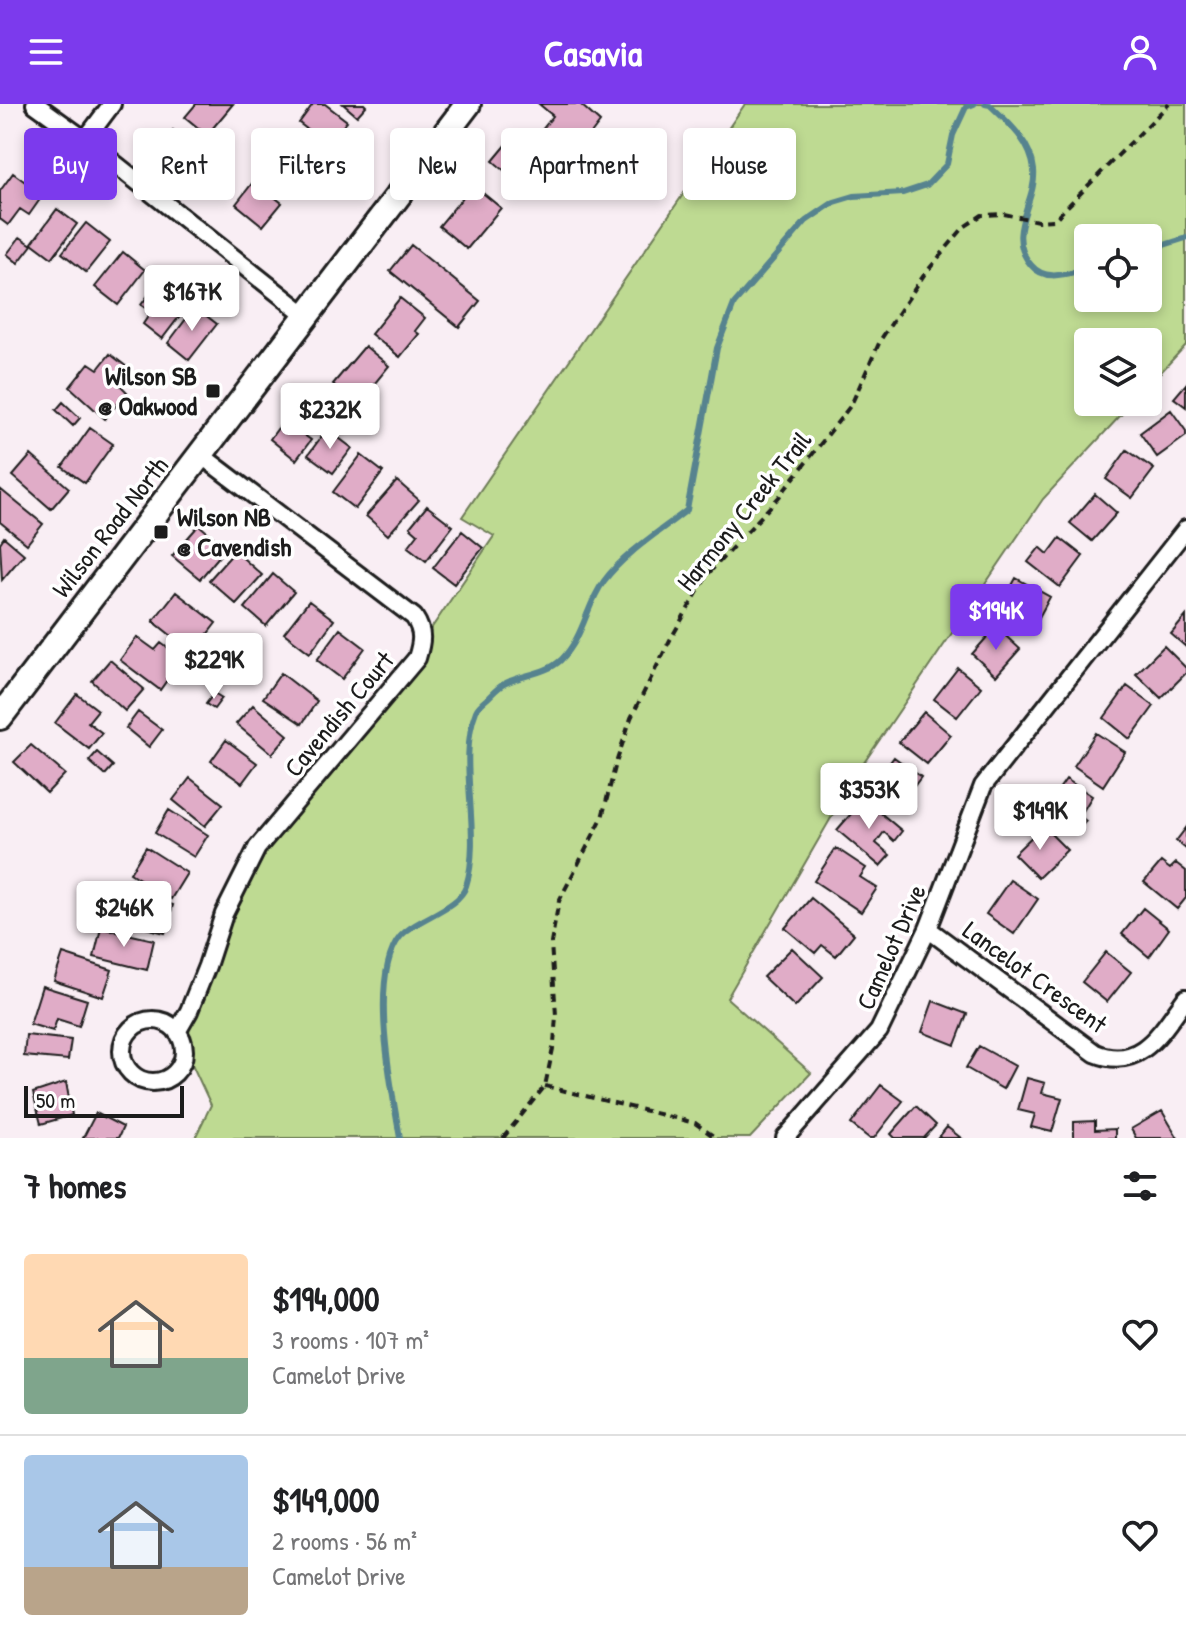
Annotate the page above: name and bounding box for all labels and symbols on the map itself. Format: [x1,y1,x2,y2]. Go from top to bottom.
pin: $167K [136,265,248,333]
place label: Wilson SB @ Oakwood [98,358,198,423]
marker: Wilson SB @ Oakwood [204,382,222,400]
pin: $232K [274,383,386,451]
street label: Harmony Creek Trail [668,423,819,598]
street label: Wilson Road North [44,449,176,604]
place label: Wilson NB @ Cavendish [177,499,291,564]
marker: Wilson NB @ Cavendish [152,523,170,541]
pin: $194K [940,584,1052,652]
pin: $229K [158,633,270,701]
street label: Cavendish Court [276,643,402,784]
pin: $353K [813,763,925,831]
pin: $149K [984,784,1096,852]
street label: Camelot Drive [847,879,934,1015]
pin: $246K [68,881,180,949]
street label: Lancelot Crescent [956,912,1115,1041]
scale bar [24,1082,184,1118]

